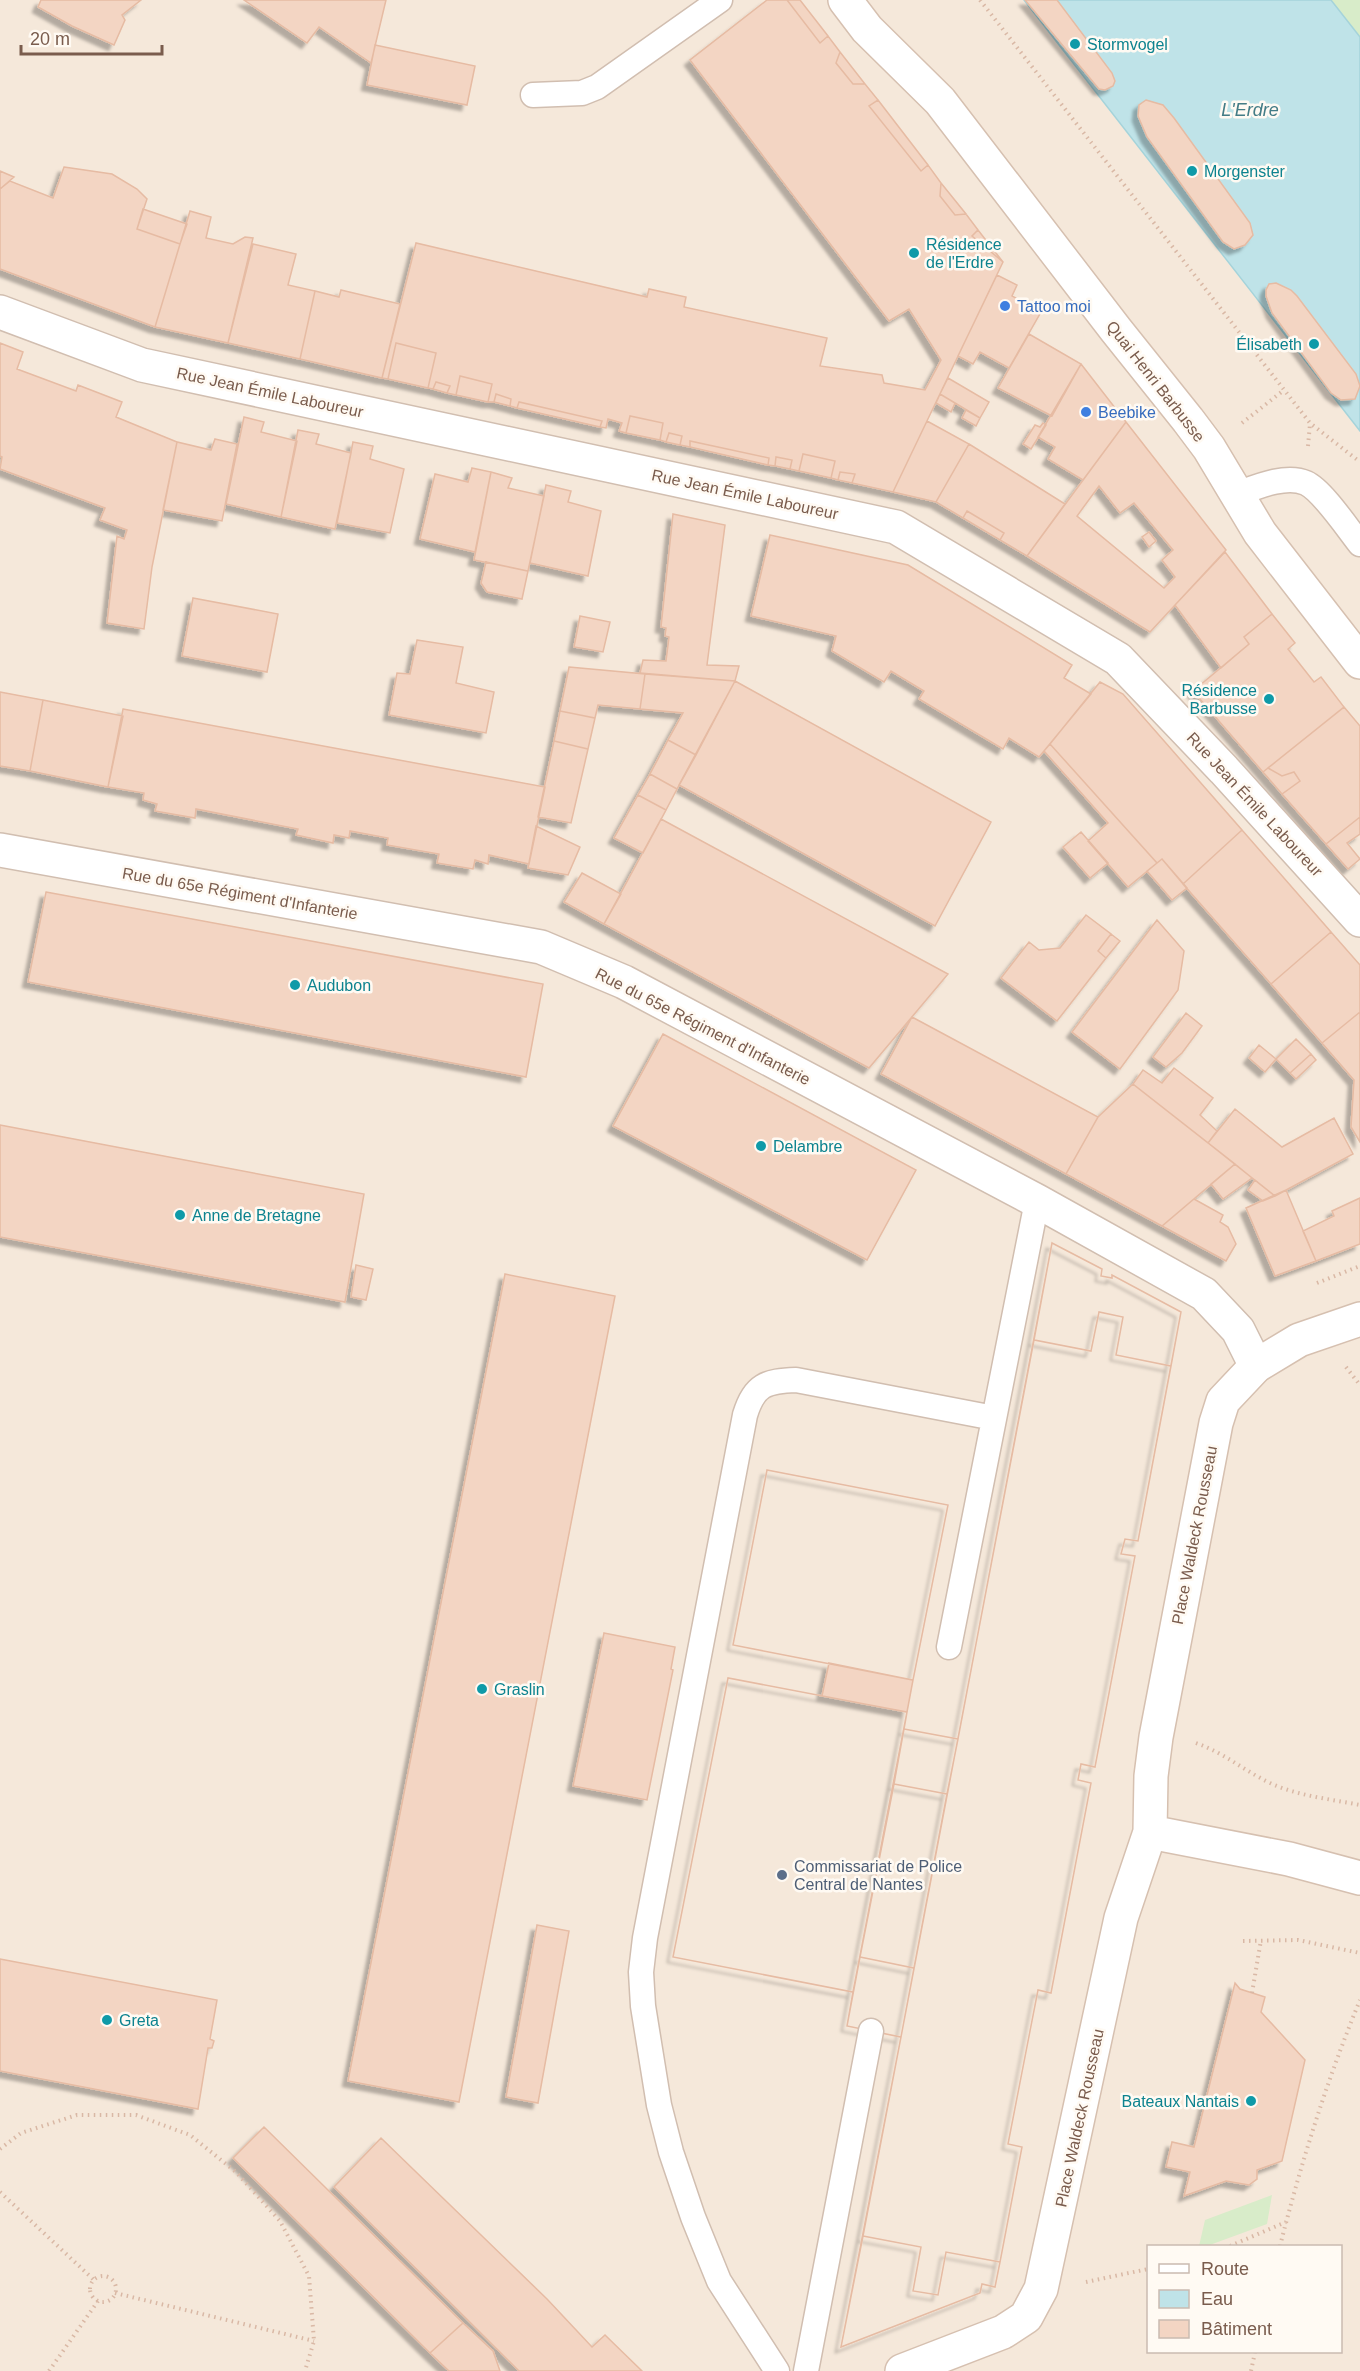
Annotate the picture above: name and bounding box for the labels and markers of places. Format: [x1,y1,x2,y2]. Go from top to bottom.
place label: Stormvogel [1087,36,1168,53]
marker: Stormvogel [1068,37,1082,51]
place label: Morgenster [1204,163,1286,180]
marker: Morgenster [1185,164,1199,178]
place label: Résidence de l'Erdre [926,236,1002,271]
marker: Résidence de l'Erdre [907,246,921,260]
place label: Tattoo moi [1017,298,1091,315]
marker: Tattoo moi [998,299,1012,313]
place label: Élisabeth [1236,335,1302,353]
marker: Élisabeth [1307,337,1321,351]
place label: Beebike [1098,404,1156,421]
marker: Beebike [1079,405,1093,419]
place label: Résidence Barbusse [1181,682,1257,717]
marker: Résidence Barbusse [1262,692,1276,706]
place label: Audubon [307,977,371,994]
marker: Audubon [288,978,302,992]
place label: Delambre [773,1138,842,1155]
marker: Delambre [754,1139,768,1153]
place label: Anne de Bretagne [192,1207,321,1224]
marker: Anne de Bretagne [173,1208,187,1222]
place label: Graslin [494,1681,545,1698]
marker: Graslin [475,1682,489,1696]
place label: Commissariat de Police Central de Nantes [794,1858,962,1893]
marker: Commissariat de Police Central de Nantes [775,1868,789,1882]
place label: Greta [119,2012,159,2029]
marker: Greta [100,2013,114,2027]
place label: Bateaux Nantais [1122,2093,1239,2110]
marker: Bateaux Nantais [1244,2094,1258,2108]

